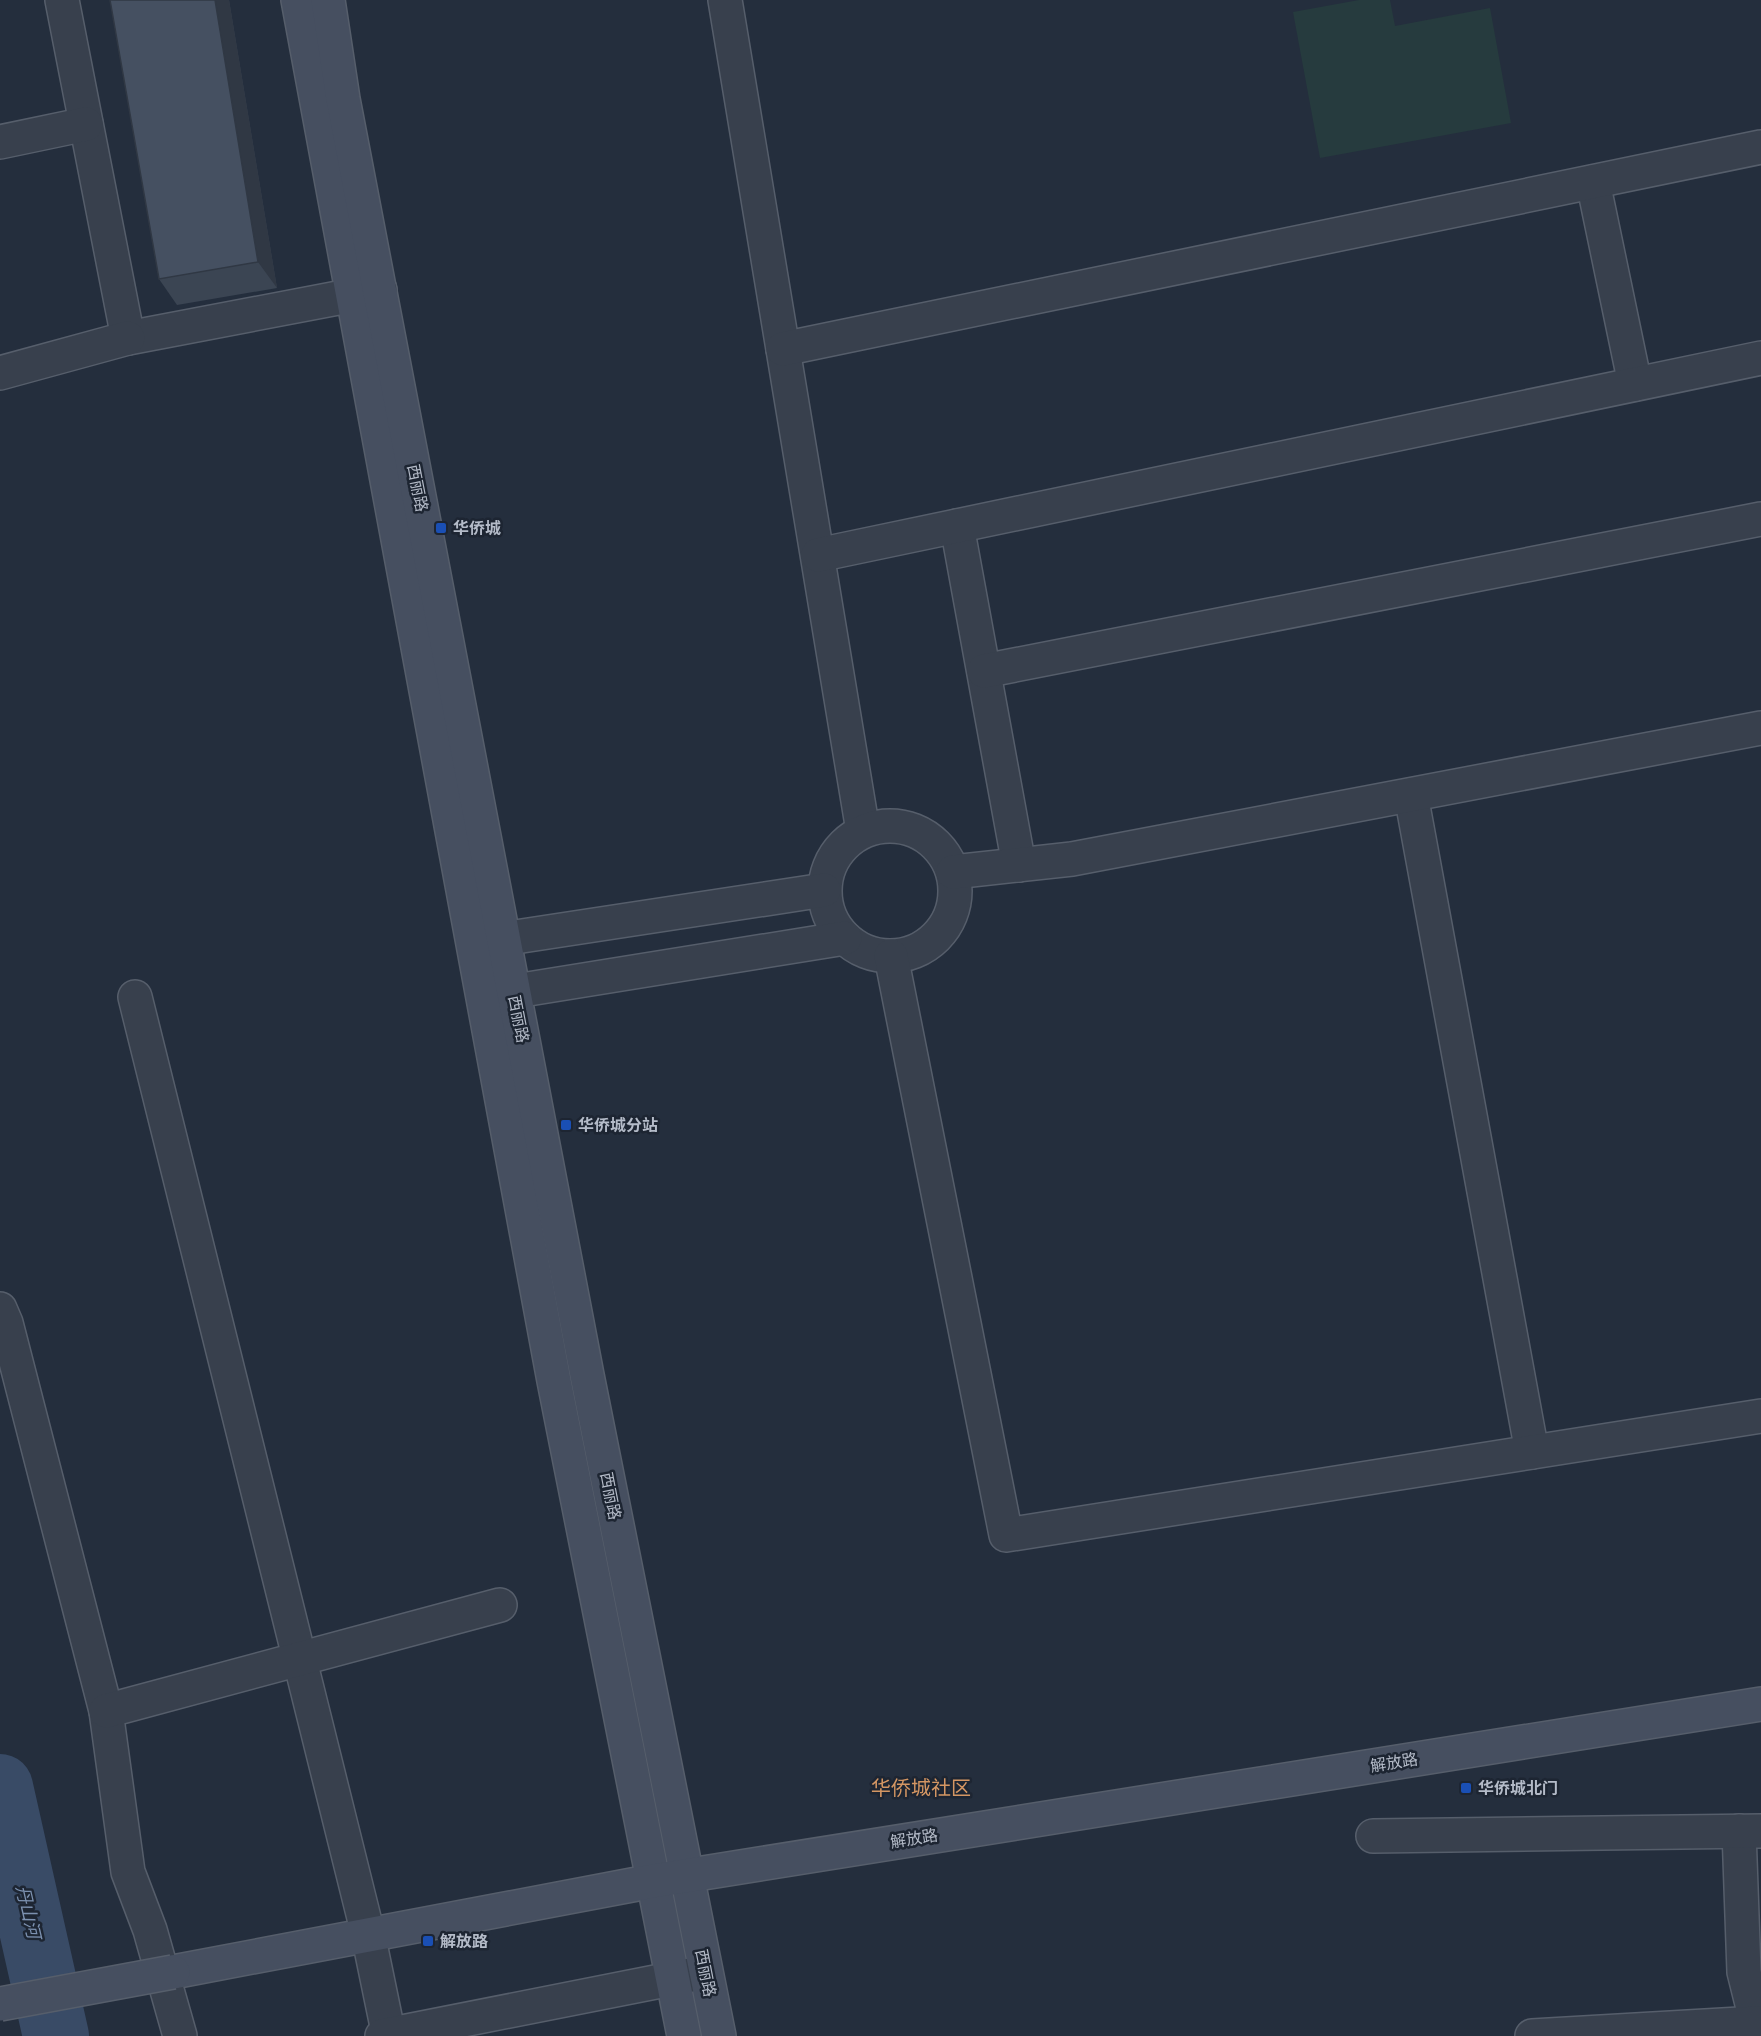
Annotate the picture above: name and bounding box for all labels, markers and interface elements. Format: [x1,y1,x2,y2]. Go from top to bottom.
street label: 西丽路 [404,463,431,513]
place label: 华侨城 [453,519,501,538]
marker: 华侨城 [434,521,448,535]
street label: 西丽路 [505,994,532,1044]
place label: 华侨城分站 [578,1116,658,1135]
marker: 华侨城分站 [559,1118,573,1132]
street label: 西丽路 [597,1471,624,1521]
street label: 解放路 [1369,1749,1419,1776]
district label: 华侨城社区 [871,1776,971,1800]
place label: 华侨城北门 [1478,1779,1558,1798]
marker: 华侨城北门 [1459,1781,1473,1795]
street label: 解放路 [889,1825,939,1852]
water label: 丹山河 [11,1883,45,1944]
place label: 解放路 [440,1932,488,1951]
marker: 解放路 [421,1934,435,1948]
street label: 西丽路 [692,1948,719,1998]

